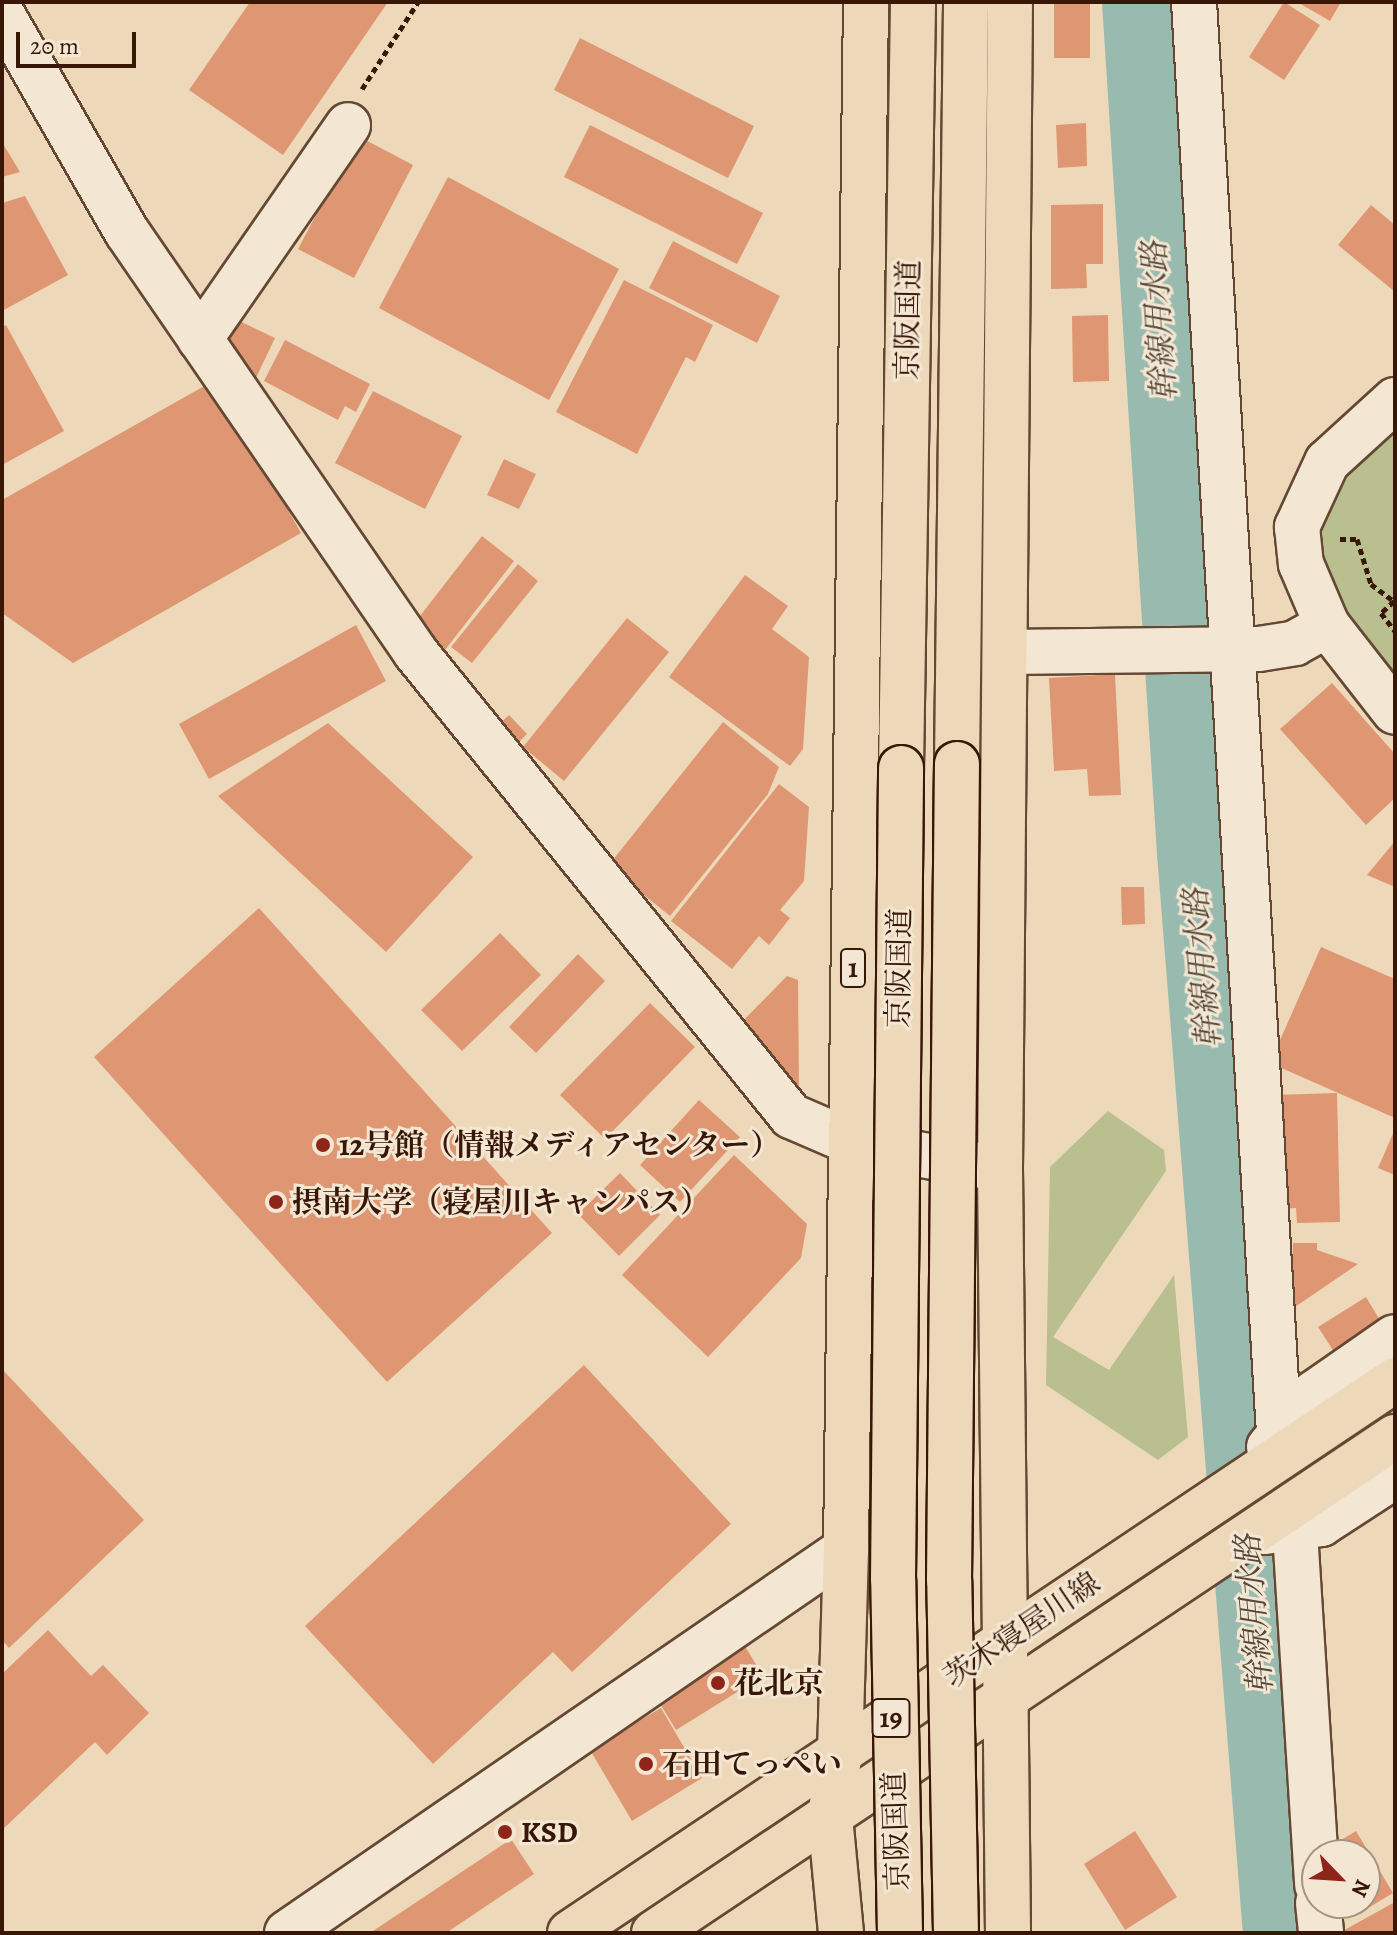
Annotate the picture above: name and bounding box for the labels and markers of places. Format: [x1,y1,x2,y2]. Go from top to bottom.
place label: 12号館（情報メディアセンター） [339,1127,784,1163]
marker: 12号館（情報メディアセンター） [314,1136,332,1154]
place label: 摂南大学（寝屋川キャンパス） [292,1184,712,1220]
marker: 摂南大学（寝屋川キャンパス） [267,1193,285,1211]
place label: 花北京 [734,1665,824,1701]
marker: 花北京 [709,1674,727,1692]
place label: 石田てっぺい [662,1746,842,1782]
marker: 石田てっぺい [637,1755,655,1773]
place label: KSD [521,1814,578,1850]
marker: KSD [496,1823,514,1841]

